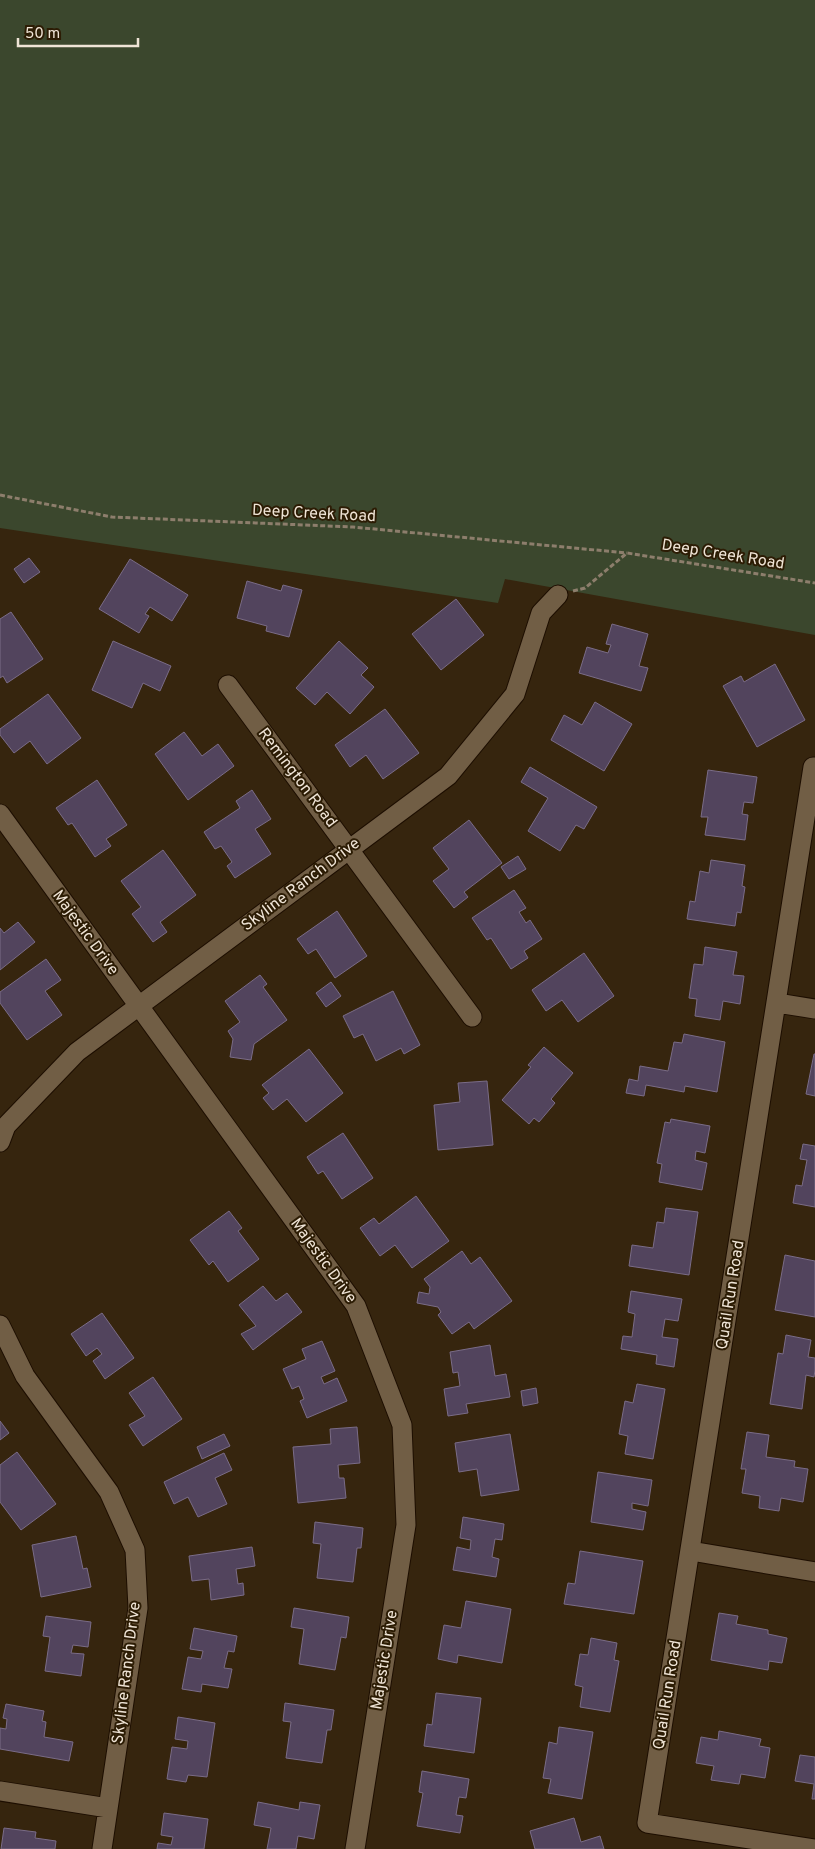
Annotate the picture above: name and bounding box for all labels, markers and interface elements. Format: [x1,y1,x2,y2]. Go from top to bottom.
scale bar [18,15,138,47]
text: 50 m [25,25,60,44]
street label: Deep Creek Road [251,501,377,527]
street label: Deep Creek Road [660,535,786,575]
street label: Remington Road [253,724,341,832]
street label: Skyline Ranch Drive [238,834,364,936]
street label: Majestic Drive [47,886,123,980]
street label: Majestic Drive [285,1214,361,1308]
street label: Quail Run Road [712,1239,750,1351]
street label: Skyline Ranch Drive [108,1601,146,1745]
street label: Majestic Drive [367,1609,403,1711]
street label: Quail Run Road [649,1639,687,1751]

